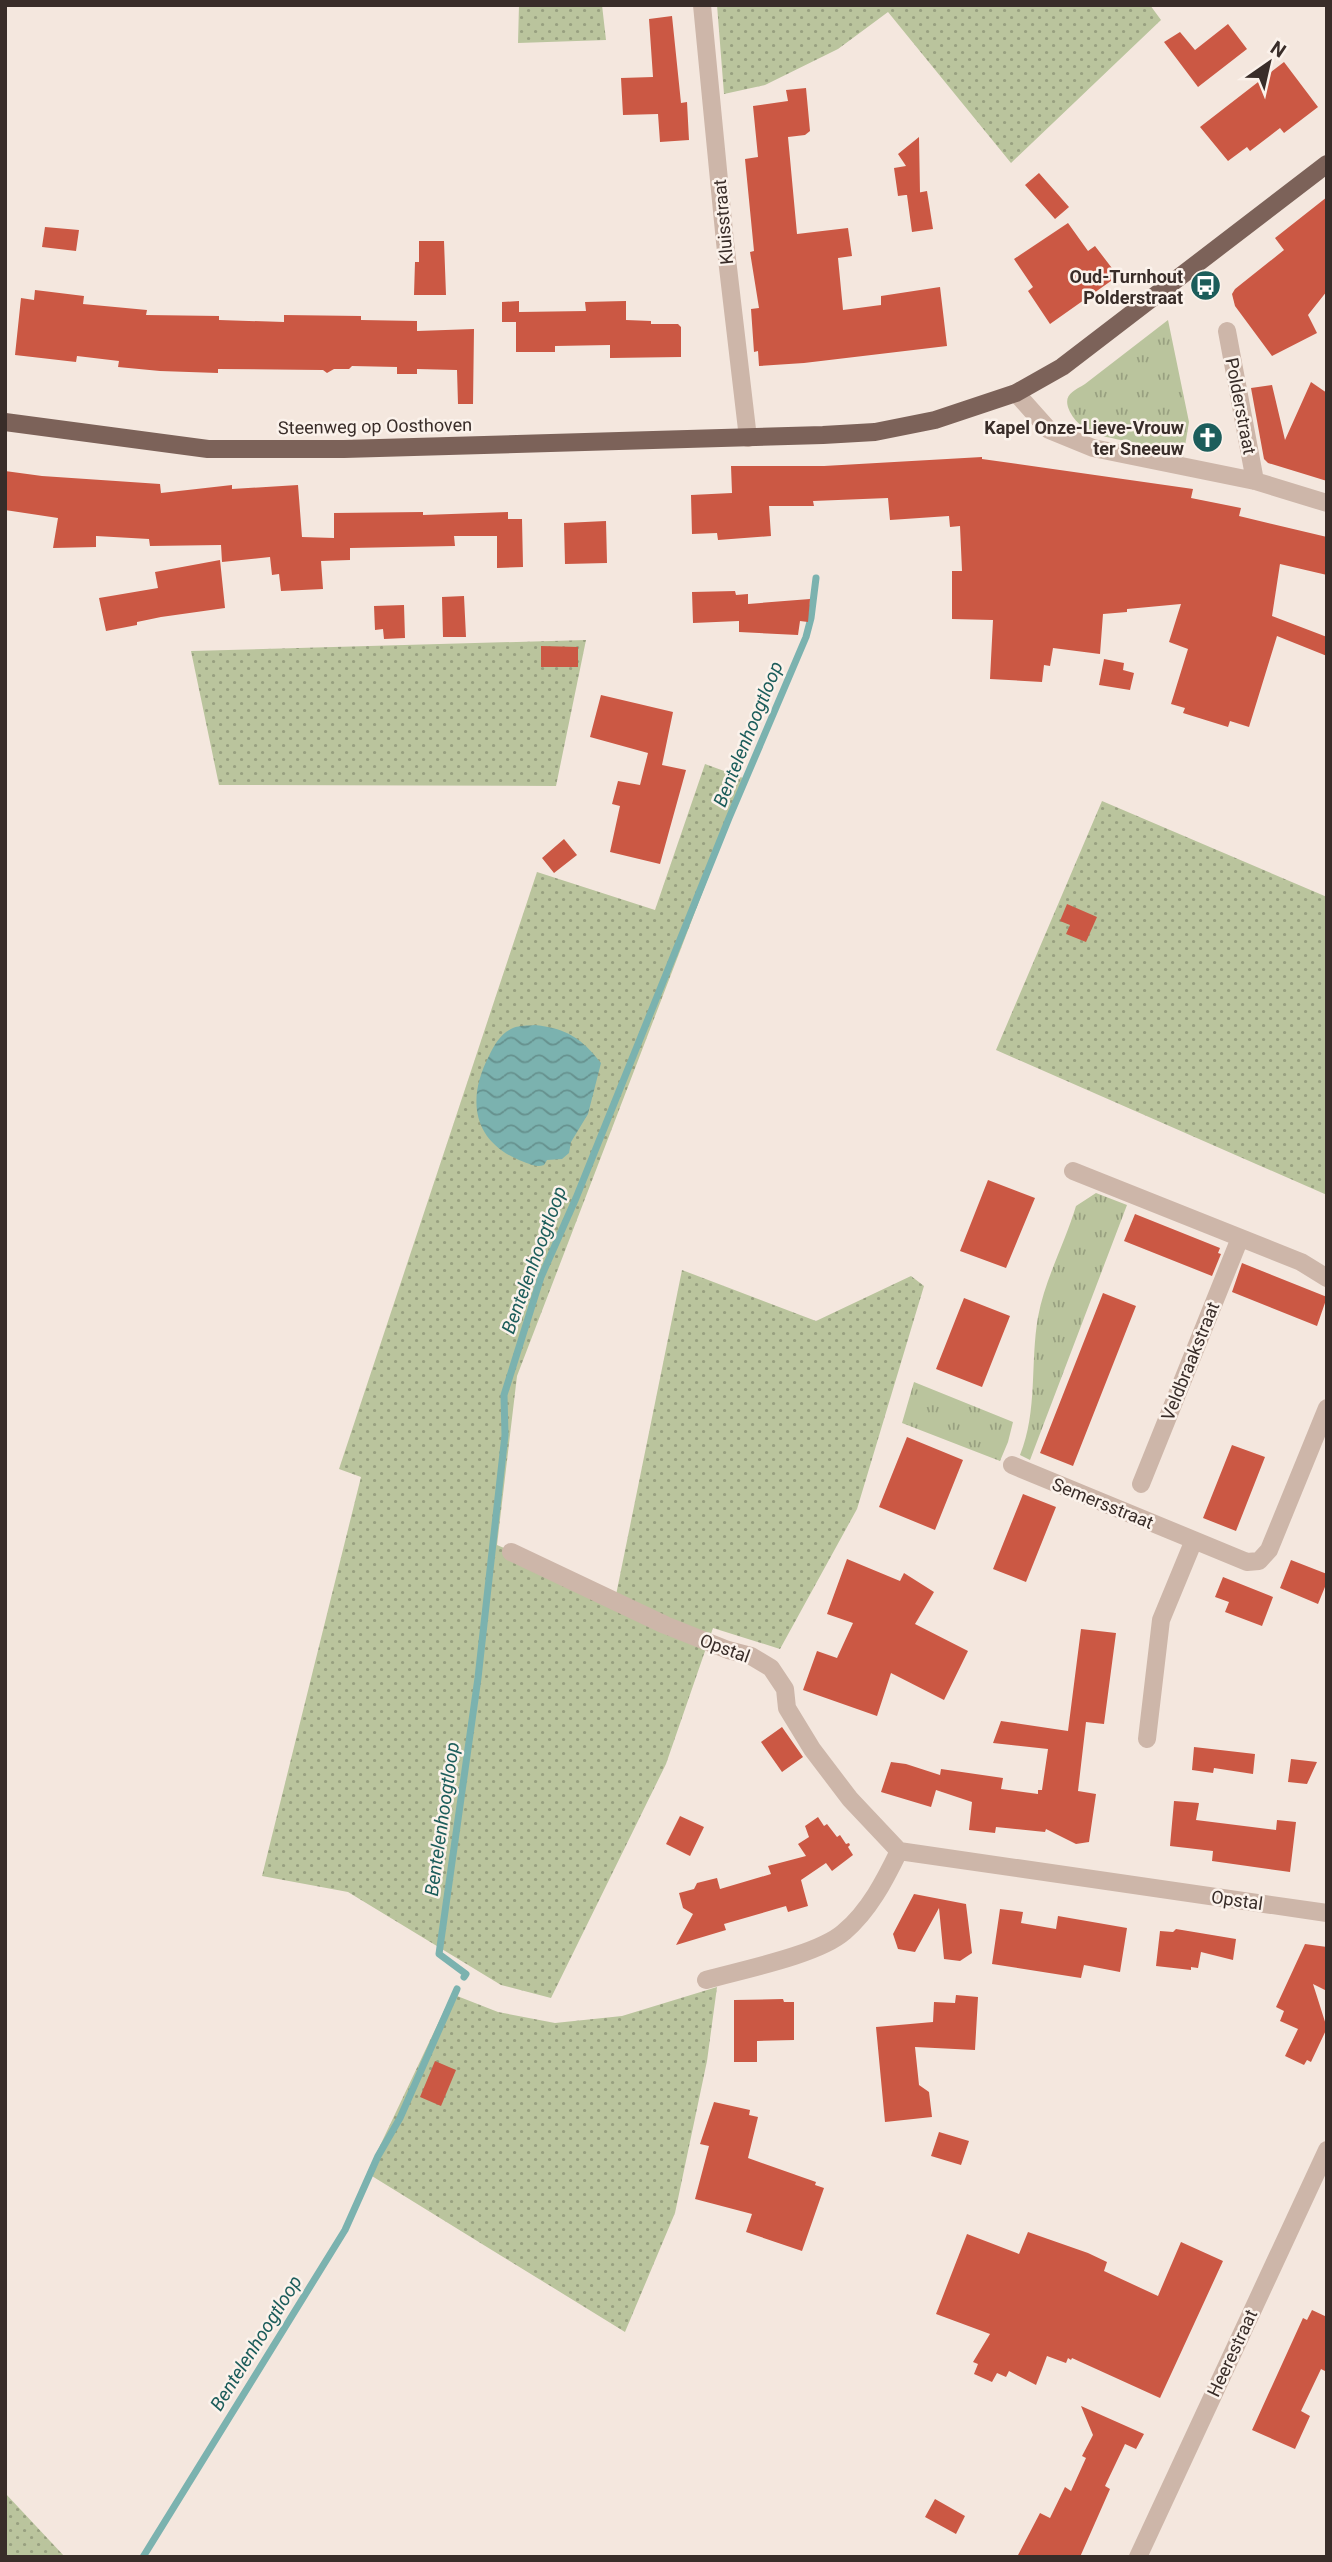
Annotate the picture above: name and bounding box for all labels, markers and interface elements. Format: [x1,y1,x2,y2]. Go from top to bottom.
north arrow [1234,28,1304,98]
text: N [1266,36,1290,63]
street label: Kluisstraat [709,178,737,266]
place label: Oud-Turnhout Polderstraat [1070,266,1183,308]
bus stop icon: Oud-Turnhout Polderstraat [1189,269,1223,303]
street label: Polderstraat [1221,356,1261,456]
street label: Steenweg op Oosthoven [278,414,472,438]
place label: Kapel Onze-Lieve-Vrouw ter Sneeuw [984,417,1184,459]
church icon: Kapel Onze-Lieve-Vrouw ter Sneeuw [1190,420,1224,454]
water label: Bentelenhoogtloop [708,658,788,810]
water label: Bentelenhoogtloop [497,1183,571,1337]
street label: Veldbraakstraat [1157,1299,1223,1423]
street label: Semersstraat [1049,1473,1157,1533]
street label: Opstal [697,1629,753,1667]
water label: Bentelenhoogtloop [420,1741,464,1897]
street label: Opstal [1210,1886,1264,1914]
water label: Bentelenhoogtloop [205,2271,307,2415]
street label: Heerestraat [1203,2306,1261,2400]

